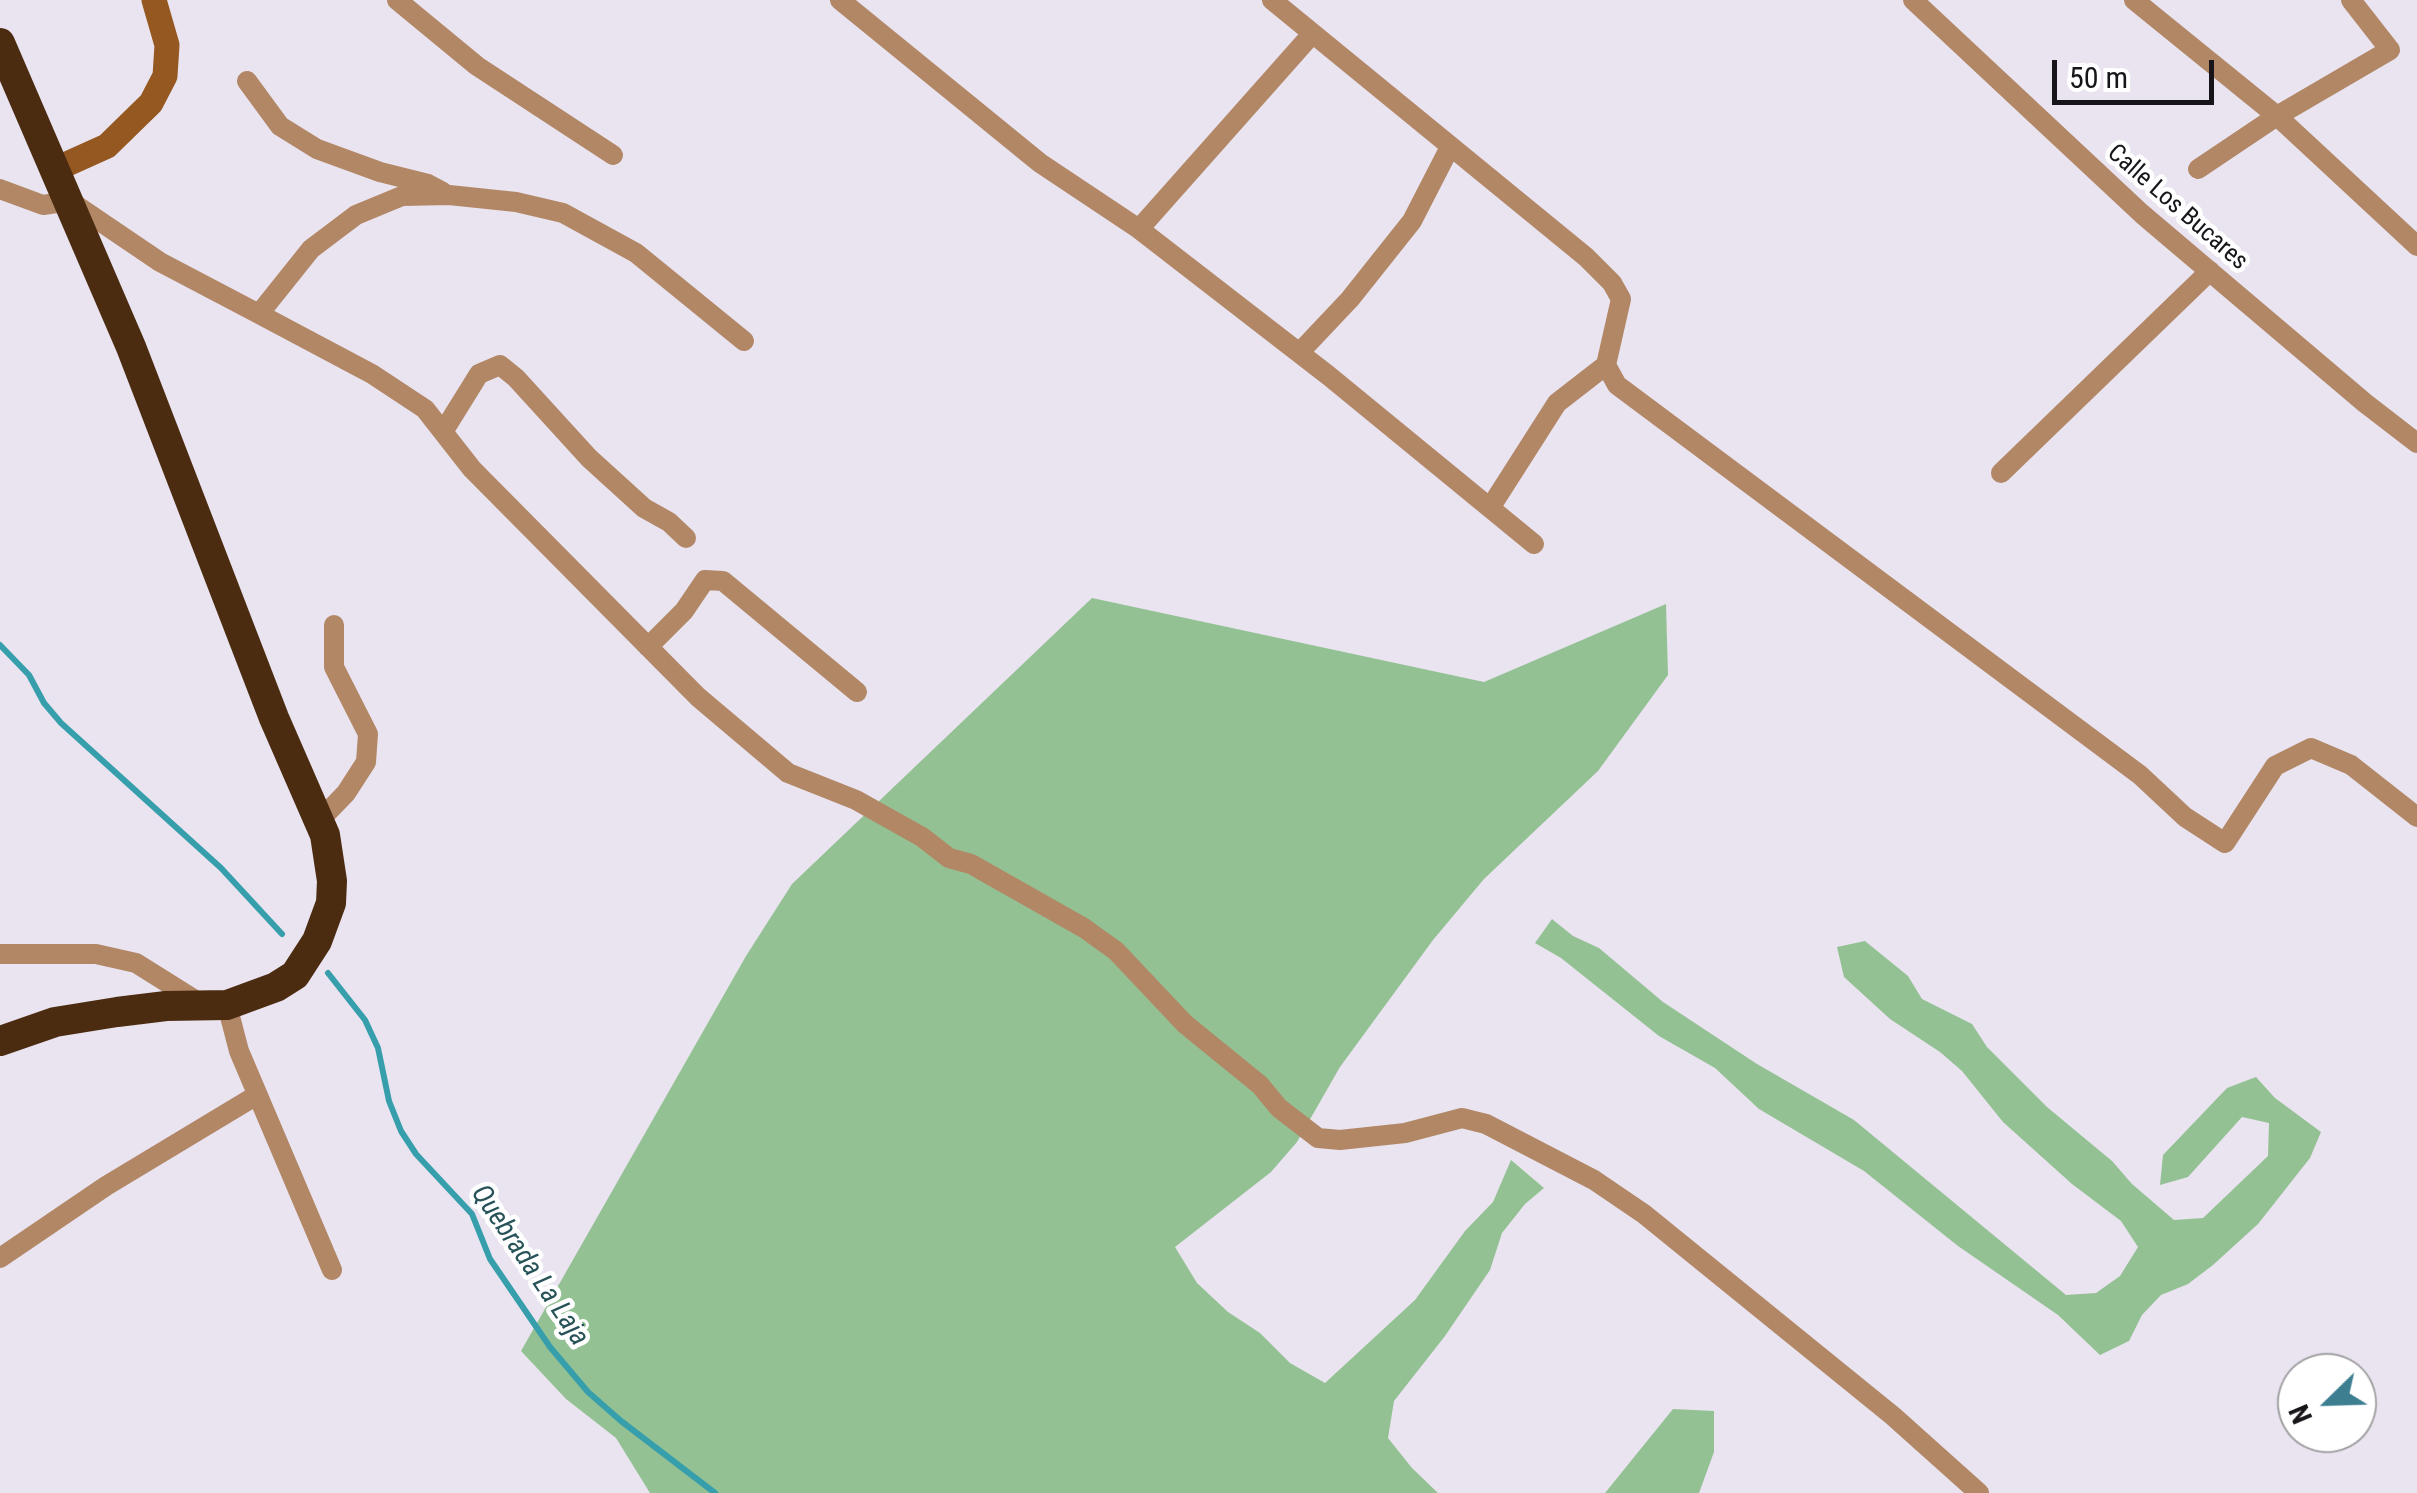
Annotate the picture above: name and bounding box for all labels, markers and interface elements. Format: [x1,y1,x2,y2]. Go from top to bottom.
scale bar [2057,40,2220,102]
text: 50 m [2069,60,2128,95]
street label: Calle Los Bucares [2101,139,2253,277]
water label: Quebrada La Laja [463,1179,595,1353]
north arrow [2277,1353,2377,1453]
text: N [2282,1400,2319,1428]

